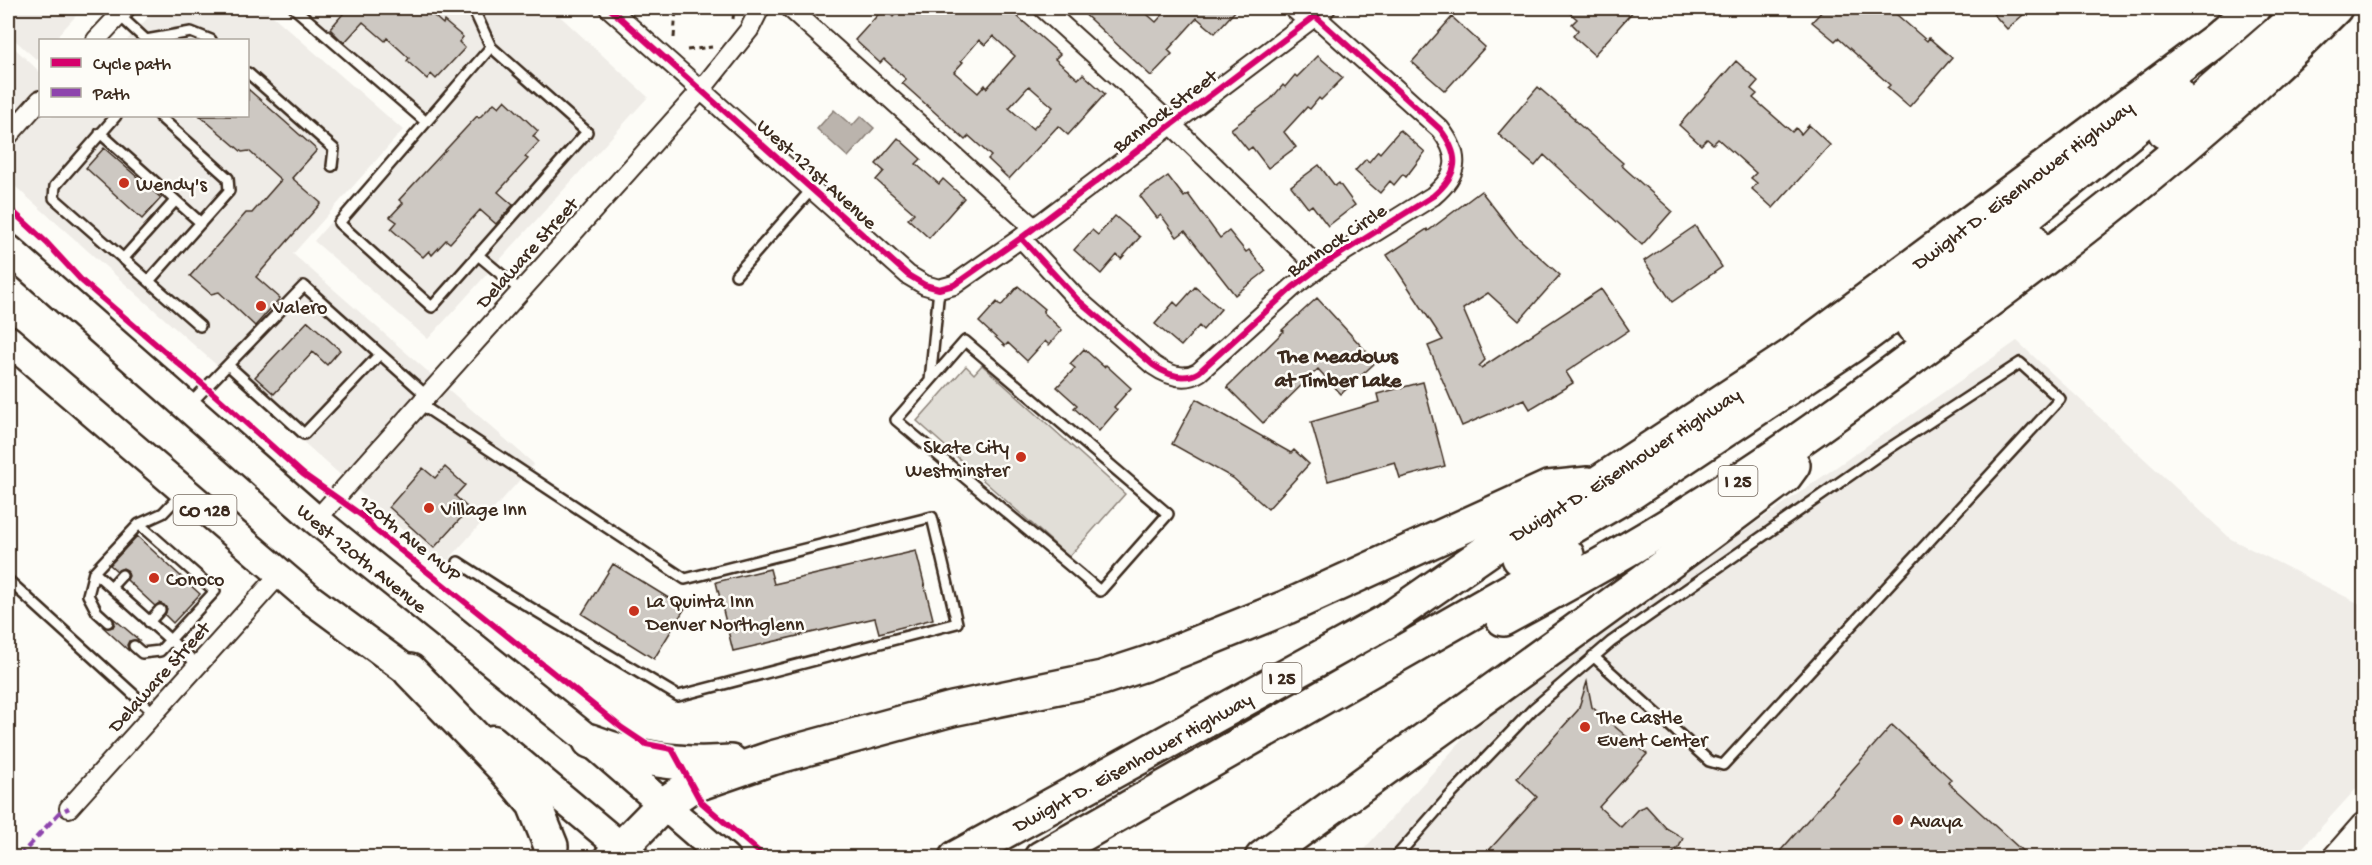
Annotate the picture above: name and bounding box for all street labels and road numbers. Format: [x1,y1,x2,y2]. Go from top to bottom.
street label: Bannock Street [1109,65,1224,160]
street label: Dwight D. Eisenhower Highway [1908,97,2139,278]
street label: West 121st Avenue [751,116,881,236]
street label: Delaware Street [472,193,586,316]
street label: Bannock Circle [1283,200,1393,284]
street label: Dwight D. Eisenhower Highway [1505,384,1746,550]
road number: I 25 [1718,466,1758,496]
street label: 120th Ave MUP [352,491,465,589]
road number: CO 128 [174,495,236,525]
street label: West 120th Avenue [291,500,431,620]
street label: Delaware Street [104,617,218,740]
road number: I 25 [1262,663,1302,693]
street label: Dwight D. Eisenhower Highway [1009,689,1257,840]

